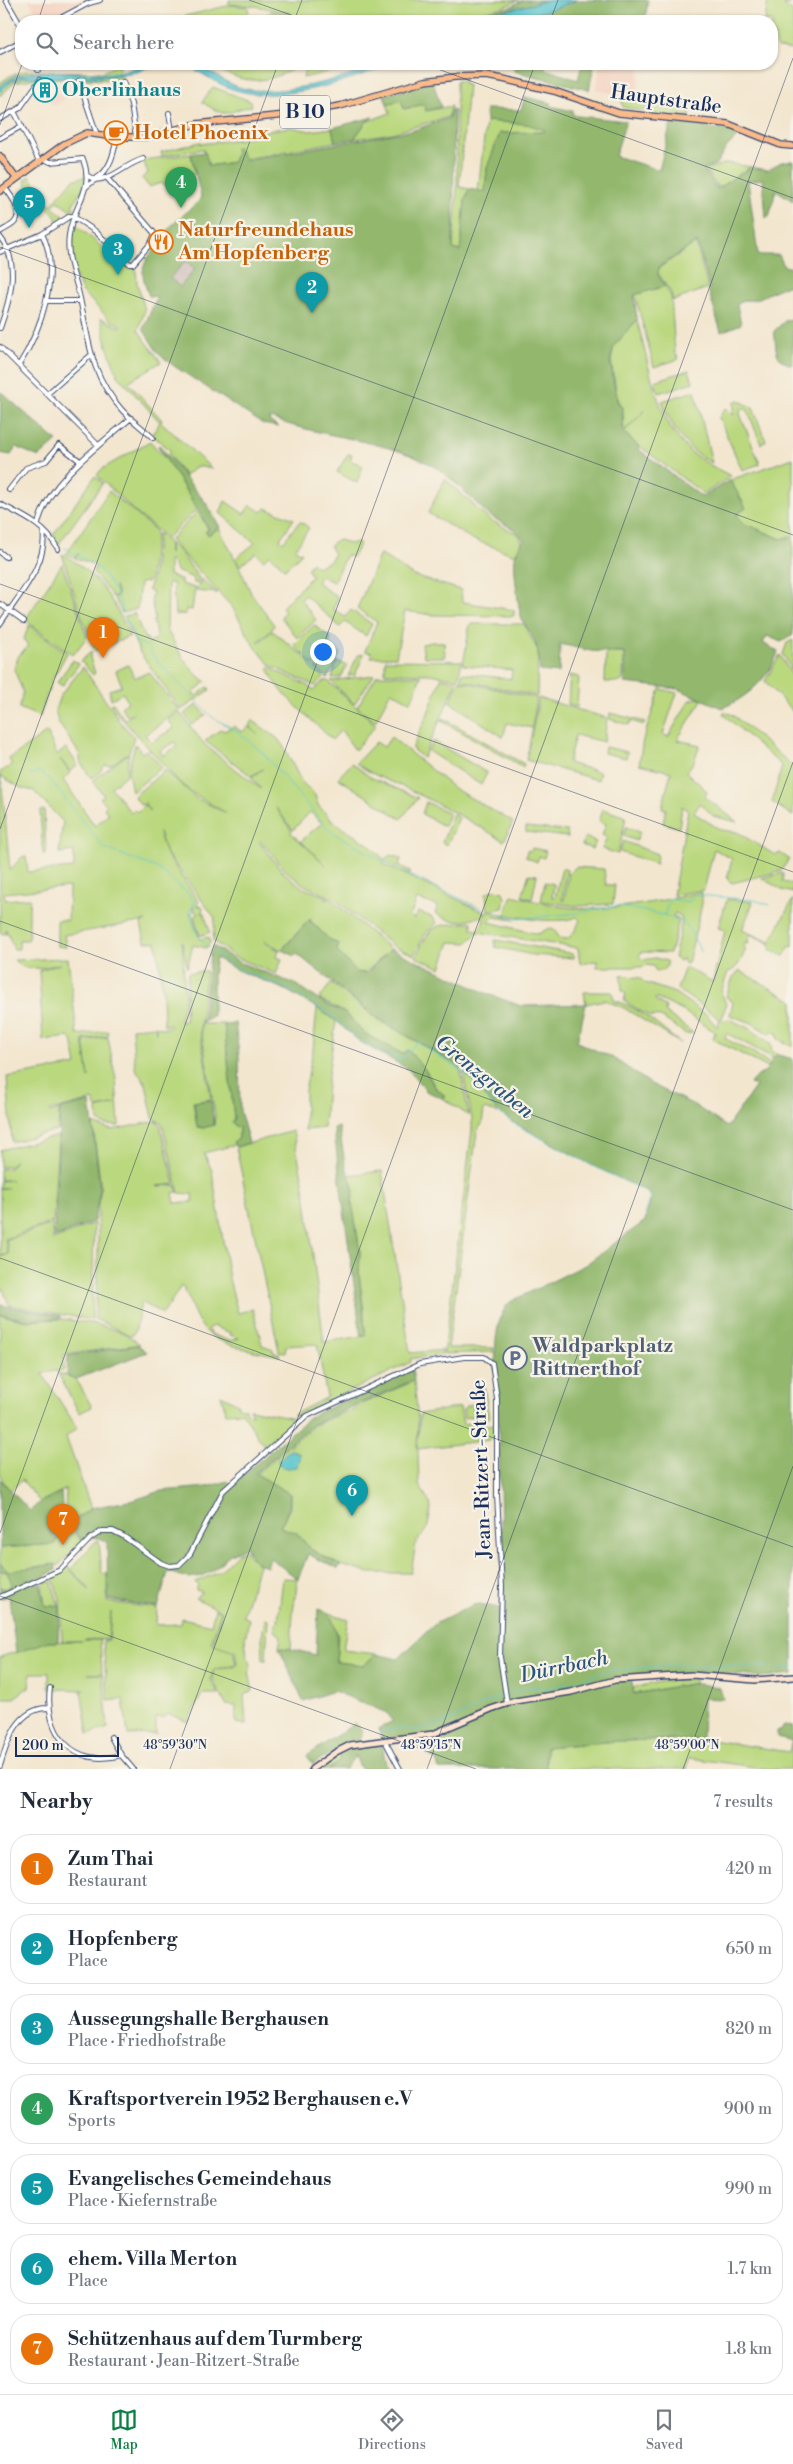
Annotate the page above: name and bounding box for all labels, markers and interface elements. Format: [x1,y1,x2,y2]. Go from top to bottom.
search box [15,15,778,70]
icon: search [33,29,61,57]
text: Search here [73,31,174,55]
building icon: Oberlinhaus [32,77,58,103]
place label: Oberlinhaus [62,78,181,103]
street label: Hauptstraße [609,80,723,120]
road number: B 10 [280,95,330,128]
cafe icon: Hotel Phoenix [103,120,129,146]
place label: Hotel Phoenix [134,121,269,146]
pin: 4 [165,167,197,208]
pin: 5 [13,187,45,228]
place label: Naturfreundehaus Am Hopfenberg [177,218,354,266]
restaurant icon: Naturfreundehaus Am Hopfenberg [148,229,174,255]
pin: 3 [102,234,134,275]
pin: 2 [296,272,328,313]
pin: 1 [87,617,119,658]
your location [310,639,336,665]
water label: Grenzgraben [429,1029,539,1125]
place label: Waldparkplatz Rittnerthof [531,1334,673,1382]
parking icon: Waldparkplatz Rittnerthof [502,1345,528,1371]
street label: Jean-Ritzert-Straße [466,1379,498,1560]
pin: 6 [336,1475,368,1516]
pin: 7 [47,1504,79,1545]
water label: Dürrbach [517,1645,611,1689]
scale bar [15,1734,119,1757]
text: 200 m [22,1737,64,1755]
text: 48°59'30"N [143,1738,207,1753]
text: 48°59'15"N [401,1738,462,1753]
text: 48°59'00"N [654,1738,720,1753]
text: Nearby [20,1789,93,1815]
text: 7 results [713,1792,773,1812]
text: Zum Thai [68,1847,153,1871]
text: 1 [33,1859,41,1879]
text: 420 m [725,1859,772,1879]
text: Restaurant [68,1871,147,1891]
text: Hopfenberg [68,1927,177,1951]
text: 2 [32,1939,42,1959]
text: 650 m [726,1939,772,1959]
text: Place [68,1951,108,1971]
text: Aussegungshalle Berghausen [68,2007,329,2031]
text: 3 [32,2019,42,2039]
text: 820 m [725,2019,772,2039]
text: Place · Friedhofstraße [68,2031,226,2051]
text: Kraftsportverein 1952 Berghausen e.V [68,2087,412,2111]
text: 4 [32,2099,42,2119]
text: 900 m [724,2099,772,2119]
text: Sports [68,2111,115,2131]
text: Evangelisches Gemeindehaus [68,2167,331,2191]
text: 5 [32,2179,42,2199]
text: 990 m [725,2179,772,2199]
text: Place · Kiefernstraße [68,2191,217,2211]
text: ehem. Villa Merton [68,2247,237,2271]
text: 6 [32,2259,42,2279]
text: 1.7 km [728,2259,772,2279]
text: Place [68,2271,108,2291]
text: Schützenhaus auf dem Turmberg [68,2327,362,2351]
text: 7 [32,2339,42,2359]
text: 1.8 km [726,2339,772,2359]
text: Restaurant · Jean-Ritzert-Straße [68,2351,300,2371]
tab: Map [110,2406,138,2454]
tab: Directions [358,2406,426,2454]
tab: Saved [646,2406,683,2454]

